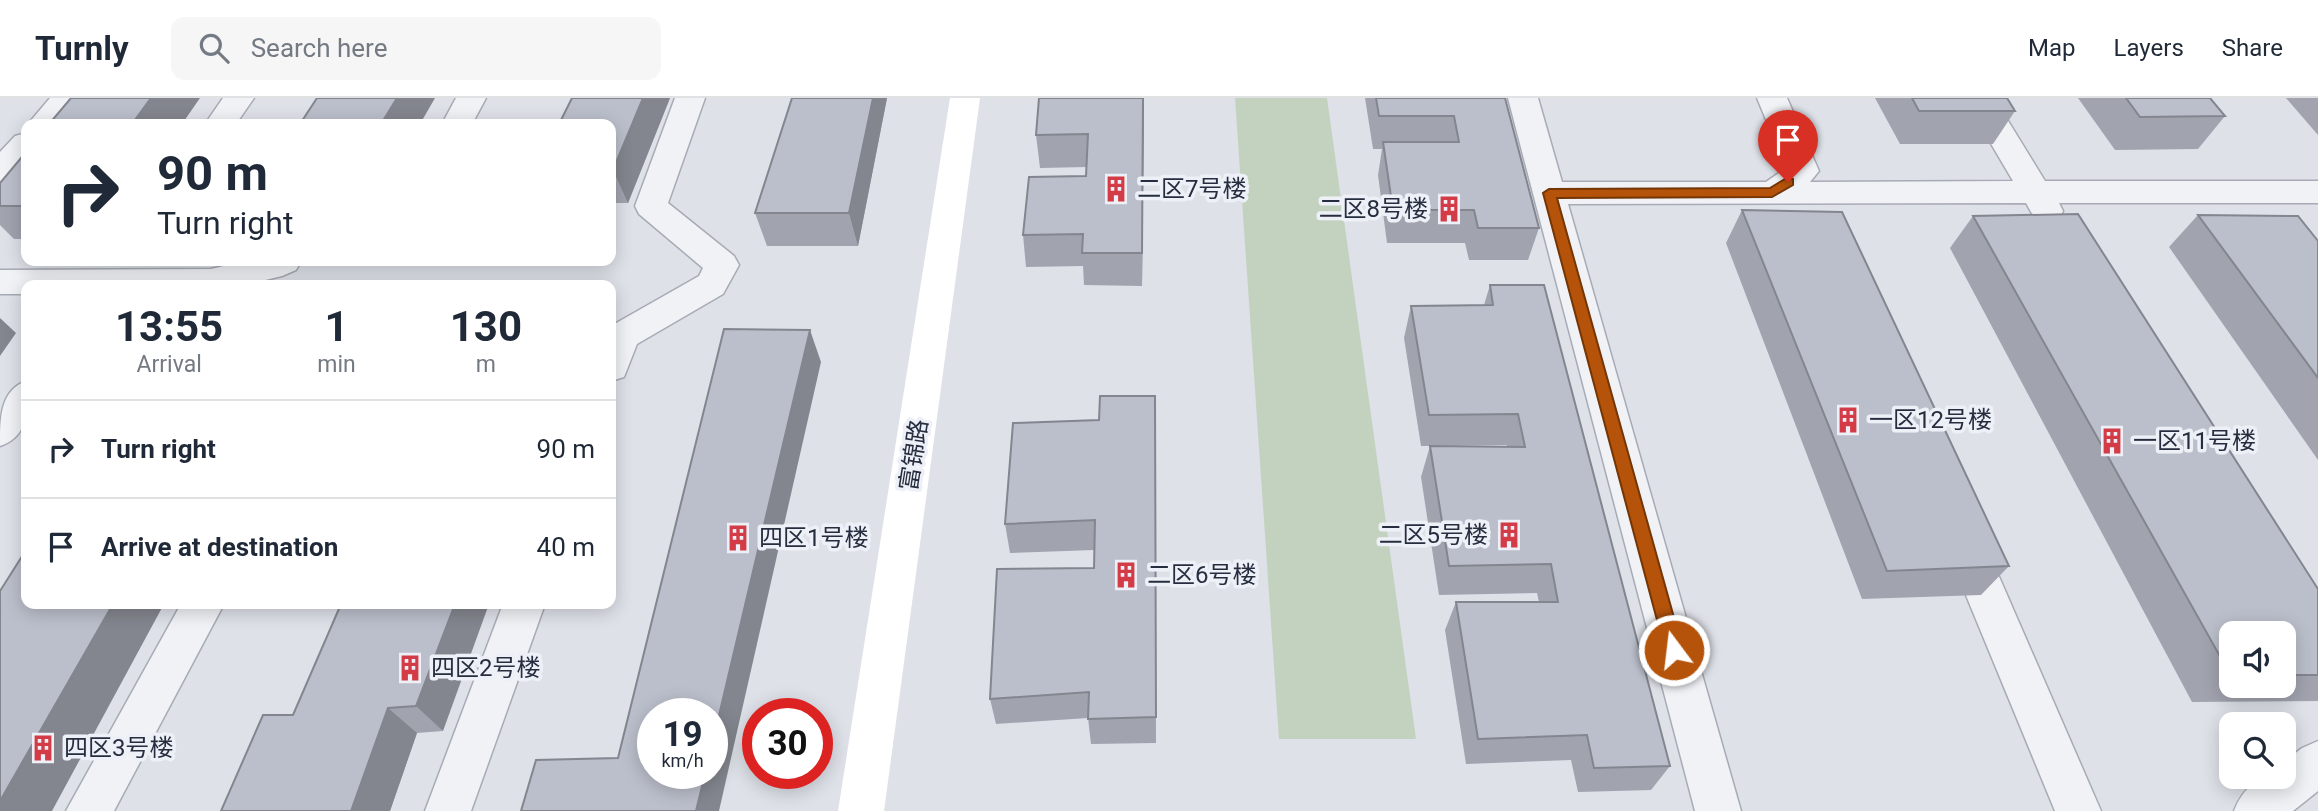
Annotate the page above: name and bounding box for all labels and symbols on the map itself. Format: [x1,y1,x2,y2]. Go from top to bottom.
pin [1758,110,1818,182]
building icon: 二区7号楼 [1101,174,1131,204]
place label: 二区7号楼 [1137,175,1247,203]
building icon: 二区8号楼 [1434,194,1464,224]
place label: 二区8号楼 [1319,195,1428,223]
building icon: 一区12号楼 [1833,405,1863,435]
place label: 一区12号楼 [1869,406,1992,434]
street label: 富锦路 [895,417,933,493]
building icon: 一区11号楼 [2097,426,2127,456]
place label: 一区11号楼 [2133,427,2256,455]
building icon: 二区5号楼 [1494,520,1524,550]
place label: 二区5号楼 [1379,521,1488,549]
building icon: 四区1号楼 [723,523,753,553]
place label: 四区1号楼 [759,524,869,552]
building icon: 二区6号楼 [1111,560,1141,590]
place label: 二区6号楼 [1147,561,1257,589]
position arrow [1637,613,1711,687]
building icon: 四区2号楼 [395,653,425,683]
place label: 四区2号楼 [431,654,541,682]
speed limit sign: 30 [742,698,833,789]
building icon: 四区3号楼 [28,733,58,763]
place label: 四区3号楼 [64,734,174,762]

